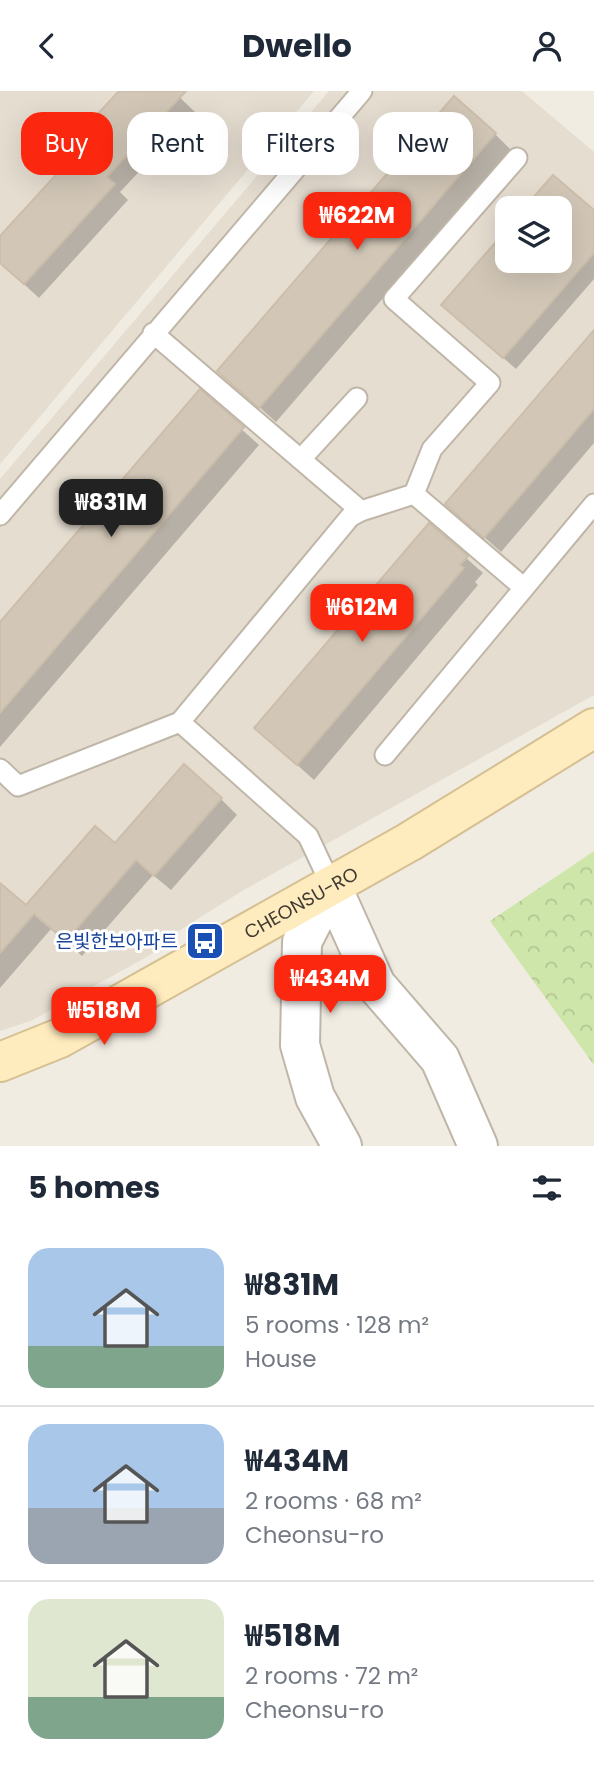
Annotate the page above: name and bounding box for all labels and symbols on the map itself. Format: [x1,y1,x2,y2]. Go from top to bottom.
pin: ₩622M [308,193,406,252]
pin: ₩831M [62,479,160,539]
pin: ₩612M [313,585,411,644]
street label: CHEONSU-RO [239,860,363,945]
bus stop icon: 은빛한보아파트 [184,920,226,962]
place label: 은빛한보아파트 [56,928,178,955]
pin: ₩434M [281,955,379,1015]
pin: ₩518M [55,988,153,1047]

